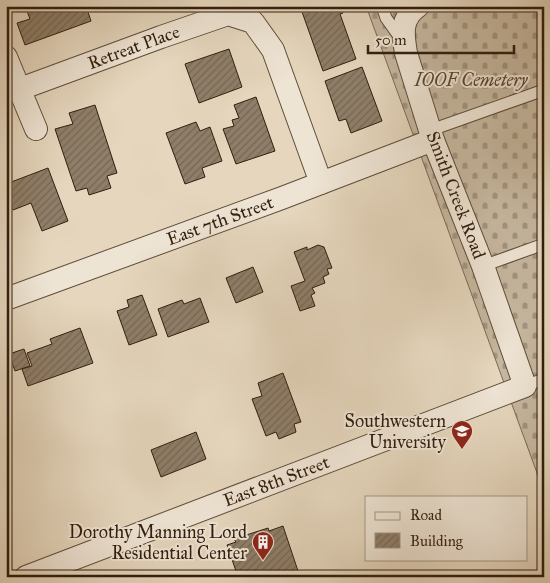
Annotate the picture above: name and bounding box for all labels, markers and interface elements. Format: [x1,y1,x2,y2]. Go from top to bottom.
street label: Retreat Place [85,20,182,74]
scale bar [368,22,514,54]
text: 50 m [375,31,407,49]
park label: IOOF Cemetery [414,69,529,91]
street label: Smith Creek Road [422,128,490,262]
street label: East 7th Street [164,191,277,250]
place label: Southwestern University [345,410,447,453]
school or university icon: Southwestern University [450,419,474,450]
street label: East 8th Street [220,451,333,511]
legend [365,496,528,560]
text: Road [410,506,442,524]
place label: Dorothy Manning Lord Residential Center [69,521,247,564]
building icon: Dorothy Manning Lord Residential Center [251,530,275,561]
text: Building [410,532,464,550]

